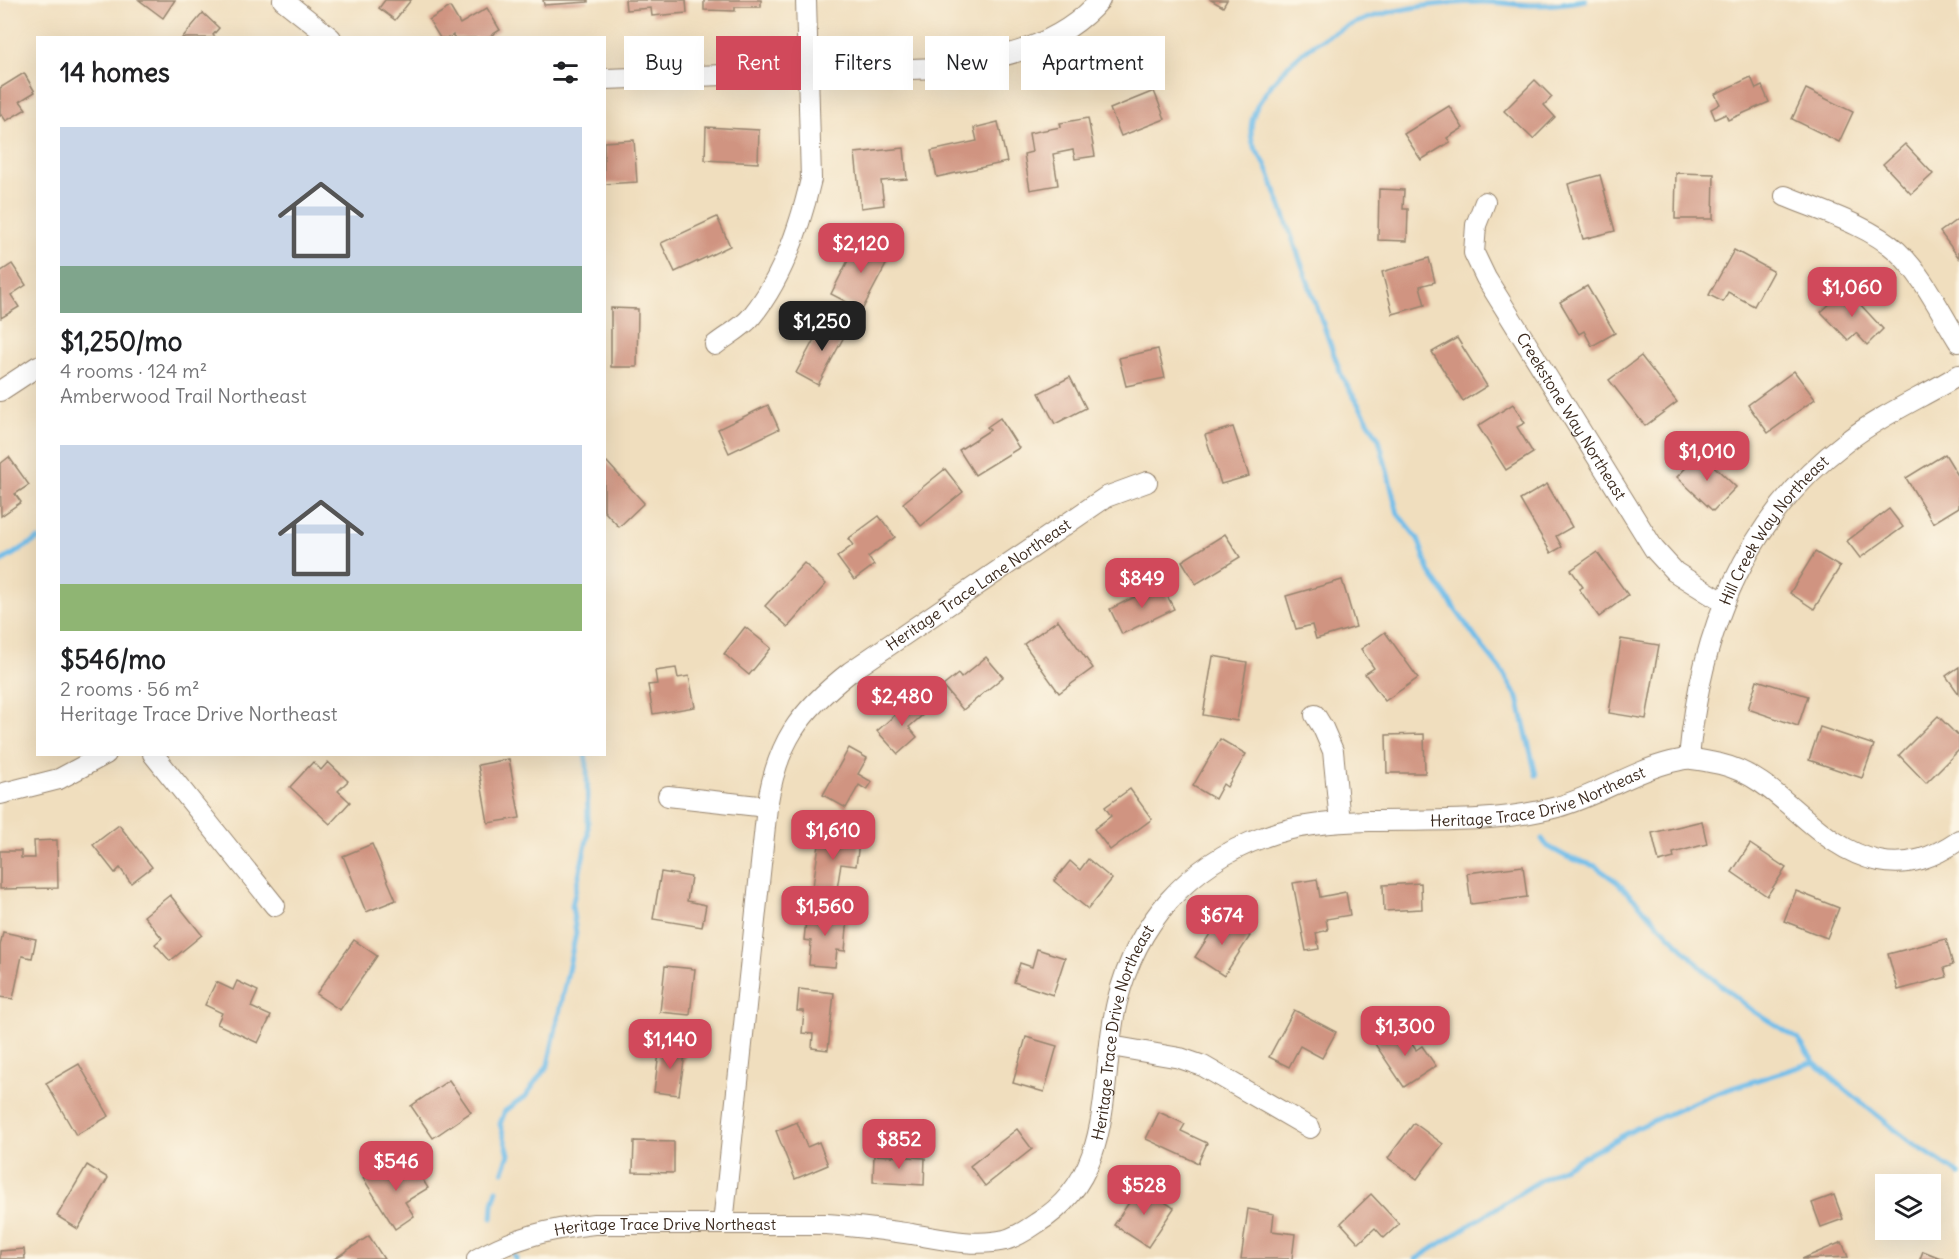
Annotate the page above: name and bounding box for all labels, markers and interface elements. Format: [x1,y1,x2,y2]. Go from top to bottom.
chip: Buy [624,36,704,90]
chip: Rent [716,36,801,90]
chip: Filters [813,36,913,90]
chip: New [925,36,1009,90]
chip: Apartment [1021,36,1165,90]
text: 14 homes [60,56,170,89]
icon: filters [549,56,582,89]
icon: home [267,166,375,274]
pin: $2,120 [812,223,910,274]
text: $2,120 [832,230,890,255]
pin: $1,060 [1803,267,1901,318]
text: $1,060 [1822,274,1882,299]
pin: $1,250 [773,301,871,352]
text: $1,250 [793,308,851,333]
text: $1,250/mo [60,325,182,358]
street label: Creekstone Way Northeast [1512,329,1631,504]
text: 4 rooms · 124 m² [60,358,207,383]
text: Amberwood Trail Northeast [60,383,307,408]
pin: $1,010 [1658,431,1756,482]
text: $1,010 [1678,438,1736,463]
street label: Hill Creek Way Northeast [1715,451,1833,608]
icon: home [267,484,375,592]
street label: Heritage Trace Lane Northeast [882,514,1075,655]
pin: $849 [1106,558,1178,609]
text: $849 [1119,565,1165,590]
text: $546/mo [60,643,166,676]
text: 2 rooms · 56 m² [60,676,200,701]
pin: $2,480 [853,676,951,727]
text: $2,480 [871,683,933,708]
text: Heritage Trace Drive Northeast [60,701,338,726]
street label: Heritage Trace Drive Northeast [1430,761,1648,831]
pin: $1,610 [784,810,882,861]
text: $1,610 [805,817,861,842]
pin: $1,560 [776,886,874,937]
text: $1,560 [795,893,855,918]
pin: $674 [1186,895,1258,946]
text: $674 [1200,902,1244,927]
street label: Heritage Trace Drive Northeast [1087,920,1158,1142]
pin: $1,300 [1356,1006,1454,1057]
text: $1,300 [1375,1013,1435,1038]
pin: $1,140 [621,1019,719,1070]
text: $1,140 [643,1026,697,1051]
pin: $852 [863,1119,935,1170]
text: $852 [876,1126,922,1151]
pin: $546 [360,1141,432,1192]
text: $546 [373,1148,419,1173]
pin: $528 [1108,1165,1180,1216]
text: $528 [1121,1172,1167,1197]
map controls [1875,1174,1941,1240]
button: layers [1875,1174,1941,1240]
street label: Heritage Trace Drive Northeast [552,1214,777,1240]

